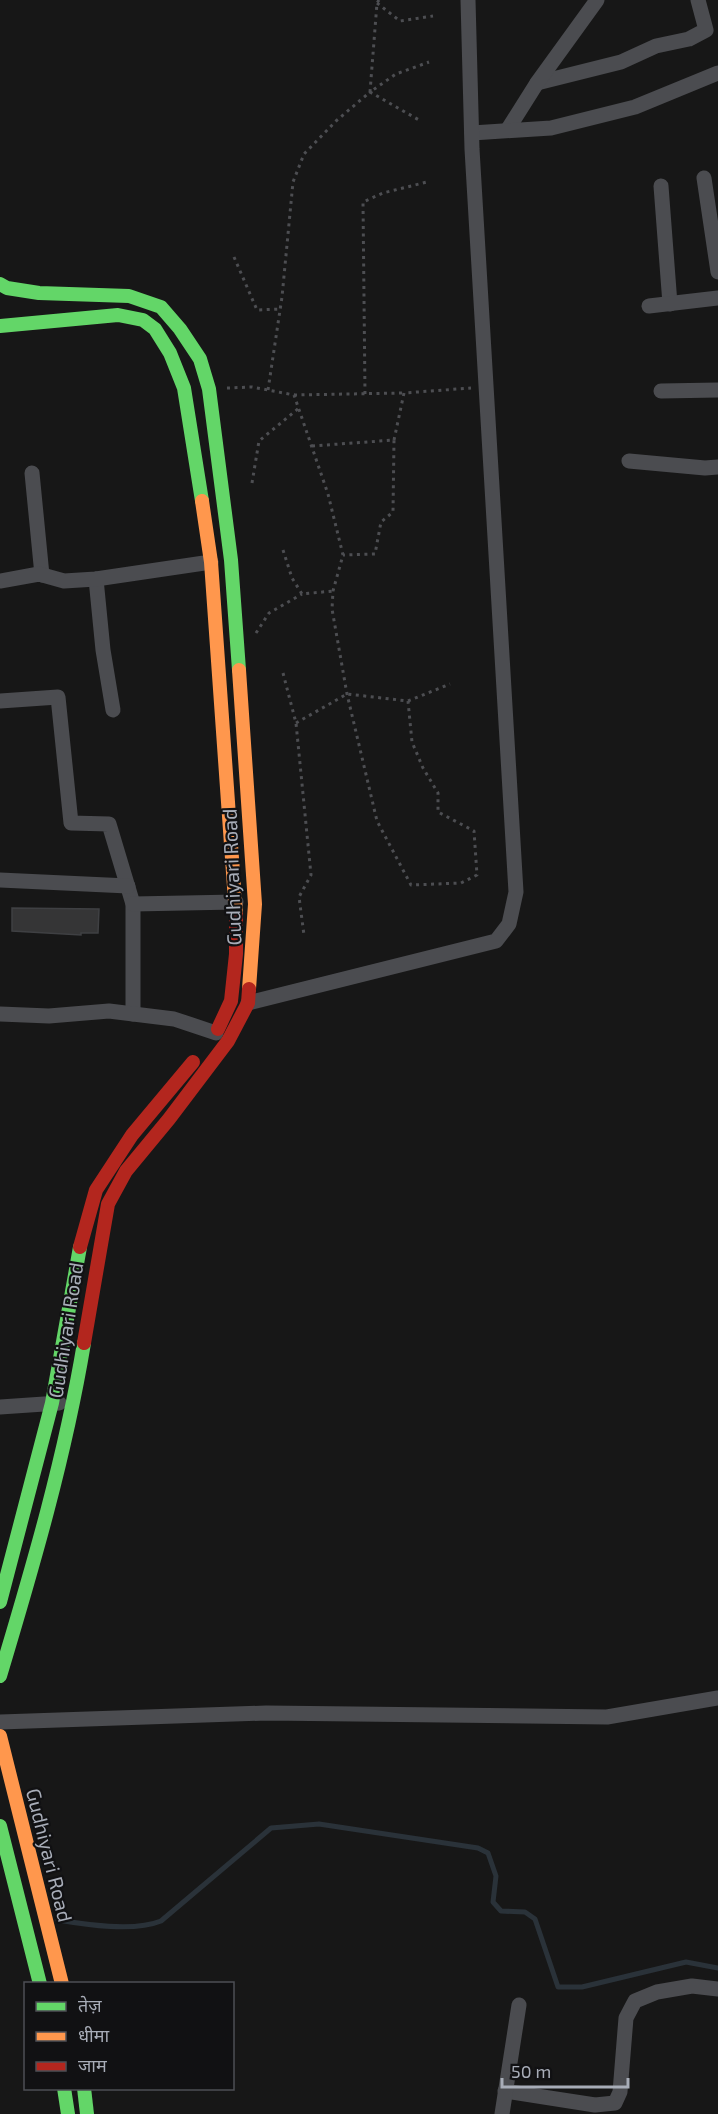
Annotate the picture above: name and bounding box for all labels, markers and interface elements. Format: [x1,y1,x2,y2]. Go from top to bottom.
street label: Gudhiyari Road [217,808,245,946]
street label: Gudhiyari Road [42,1260,88,1400]
street label: Gudhiyari Road [22,1786,78,1924]
legend [24,1982,234,2090]
text: तेज़ [78,1994,102,2016]
text: धीमा [78,2024,109,2046]
scale bar [502,2051,628,2089]
text: जाम [78,2054,108,2076]
text: 50 m [511,2060,551,2082]

